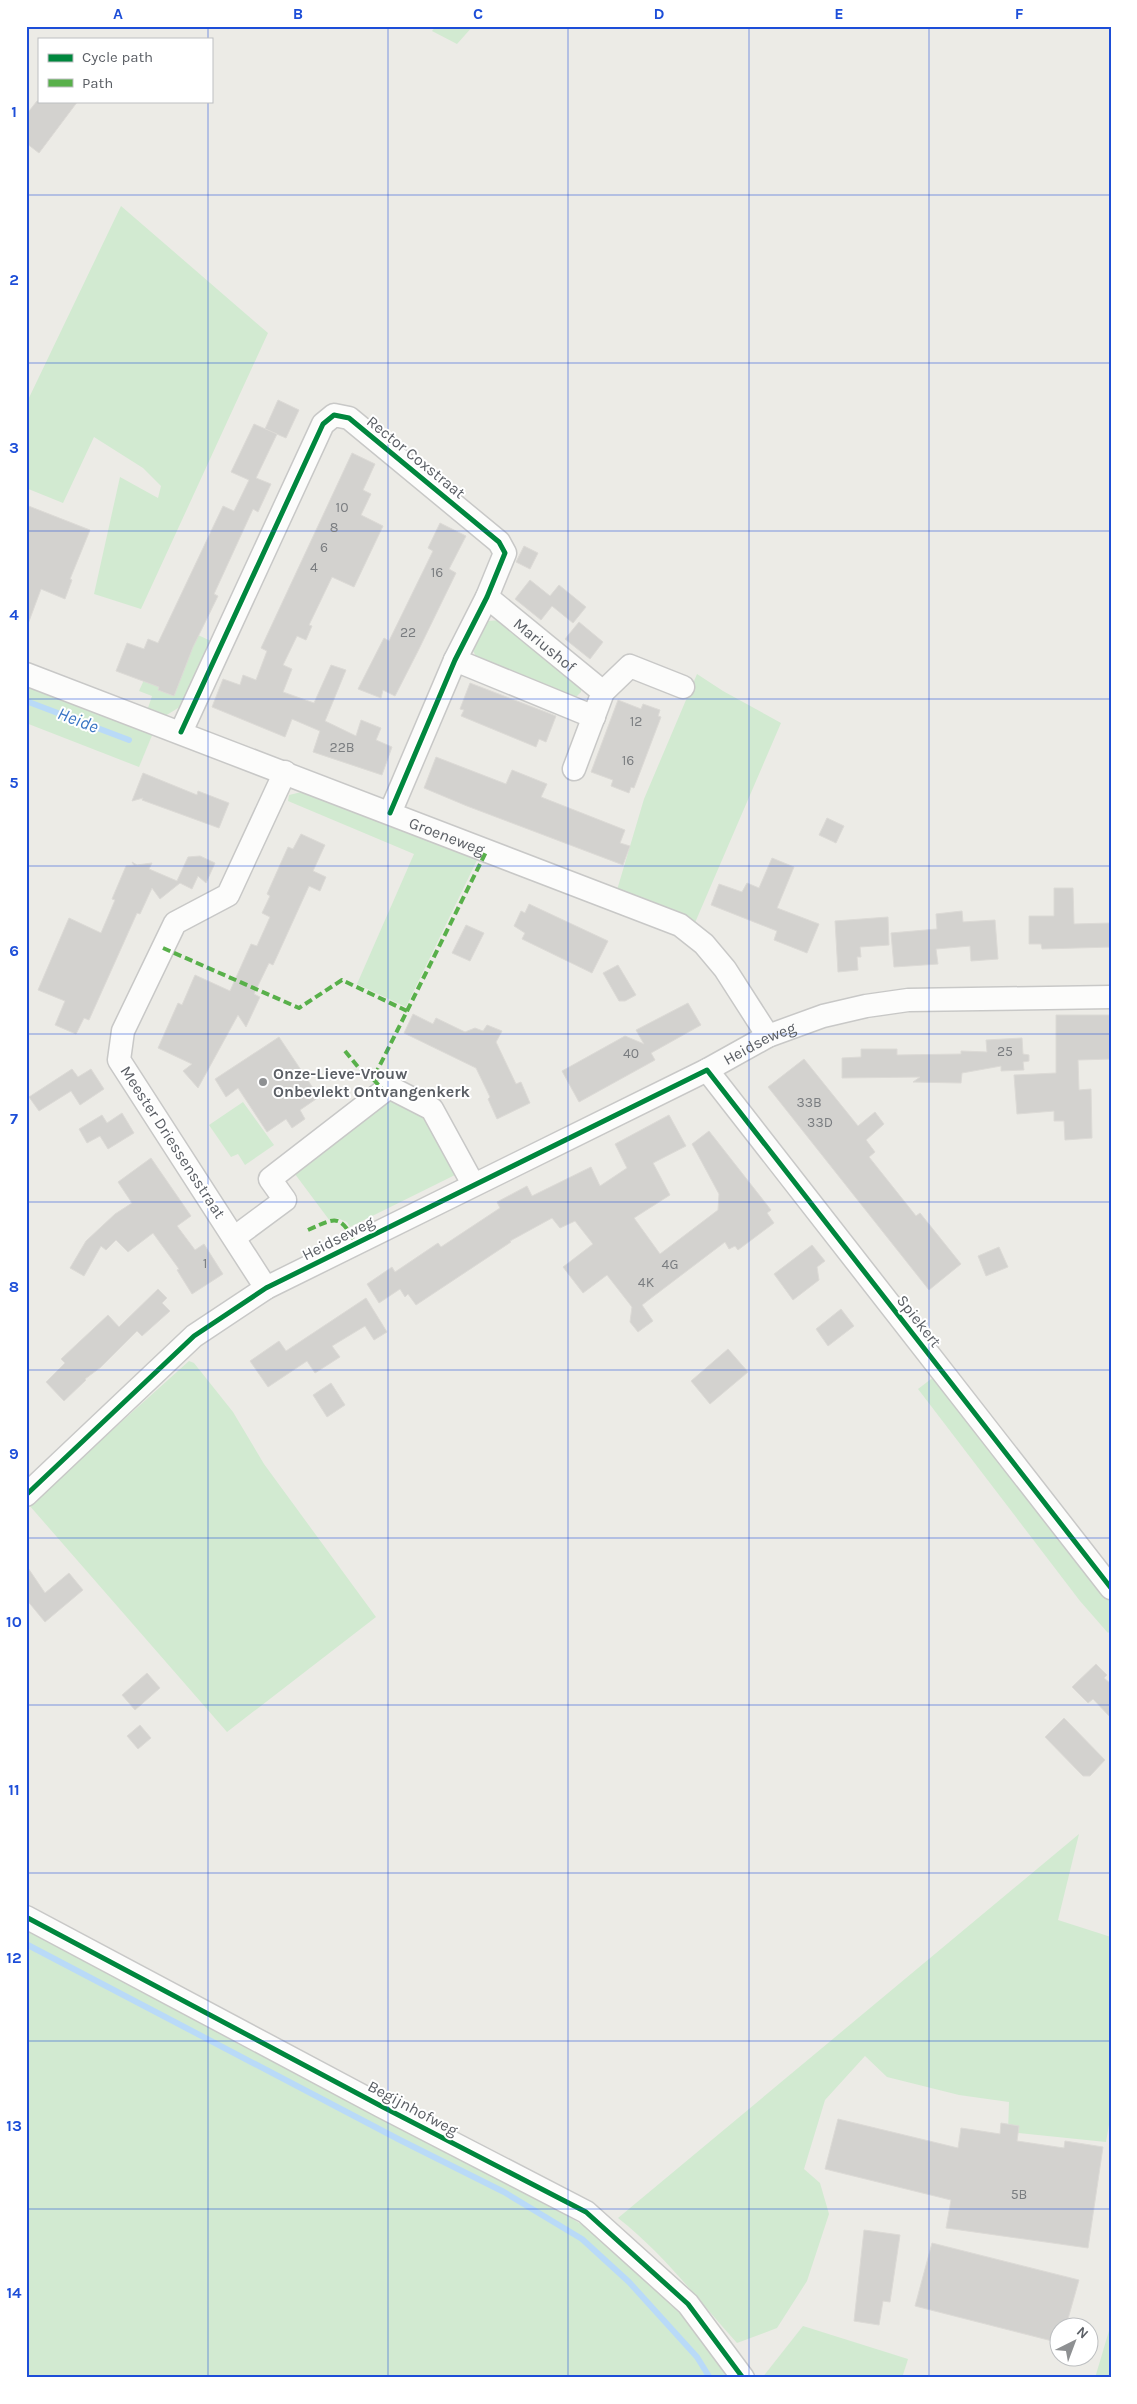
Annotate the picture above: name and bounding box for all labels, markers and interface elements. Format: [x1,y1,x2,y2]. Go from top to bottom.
text: A [113,4,123,23]
text: B [293,4,303,23]
text: C [473,4,483,23]
text: D [654,4,665,23]
text: E [834,4,844,23]
text: F [1015,4,1024,23]
legend [38,38,212,102]
text: Cycle path [82,48,153,66]
text: Path [82,74,113,92]
text: 1 [11,102,17,121]
text: 2 [9,270,19,289]
street label: Rector Coxstraat [363,411,469,503]
text: 3 [9,438,19,457]
house number: 10 [336,499,348,516]
house number: 8 [330,519,338,536]
house number: 6 [320,539,328,556]
house number: 4 [310,559,318,576]
house number: 16 [431,564,443,581]
text: 4 [9,605,19,624]
street label: Mariushof [510,613,580,676]
house number: 22 [400,624,416,641]
water label: Heide [54,702,102,738]
house number: 12 [630,713,642,730]
house number: 22B [330,739,354,756]
house number: 16 [622,752,634,769]
text: 5 [9,773,19,792]
street label: Groeneweg [406,812,488,859]
text: 6 [9,941,19,960]
street label: Heidseweg [720,1017,798,1069]
house number: 25 [997,1043,1013,1060]
house number: 40 [623,1045,639,1062]
street label: Meester Driessensstraat [116,1062,230,1222]
place label: Onze-Lieve-Vrouw Onbevlekt Ontvangenkerk [273,1064,470,1101]
marker: Onze-Lieve-Vrouw Onbevlekt Ontvangenkerk [257,1076,269,1088]
house number: 33B [796,1094,822,1111]
text: 7 [10,1109,18,1128]
house number: 33D [807,1114,833,1131]
street label: Heidseweg [299,1212,377,1264]
house number: 1 [203,1255,207,1272]
house number: 4G [662,1256,678,1273]
house number: 4K [638,1274,655,1291]
text: 8 [9,1277,19,1296]
street label: Spiekert [893,1291,945,1351]
text: 9 [9,1444,19,1463]
text: 10 [6,1612,22,1631]
text: 11 [8,1780,20,1799]
text: 12 [6,1948,22,1967]
street label: Begijnhofweg [365,2076,461,2140]
text: 13 [6,2116,22,2135]
house number: 5B [1011,2186,1027,2203]
text: 14 [6,2283,22,2302]
north arrow [1050,2316,1100,2366]
text: N [1073,2323,1092,2342]

